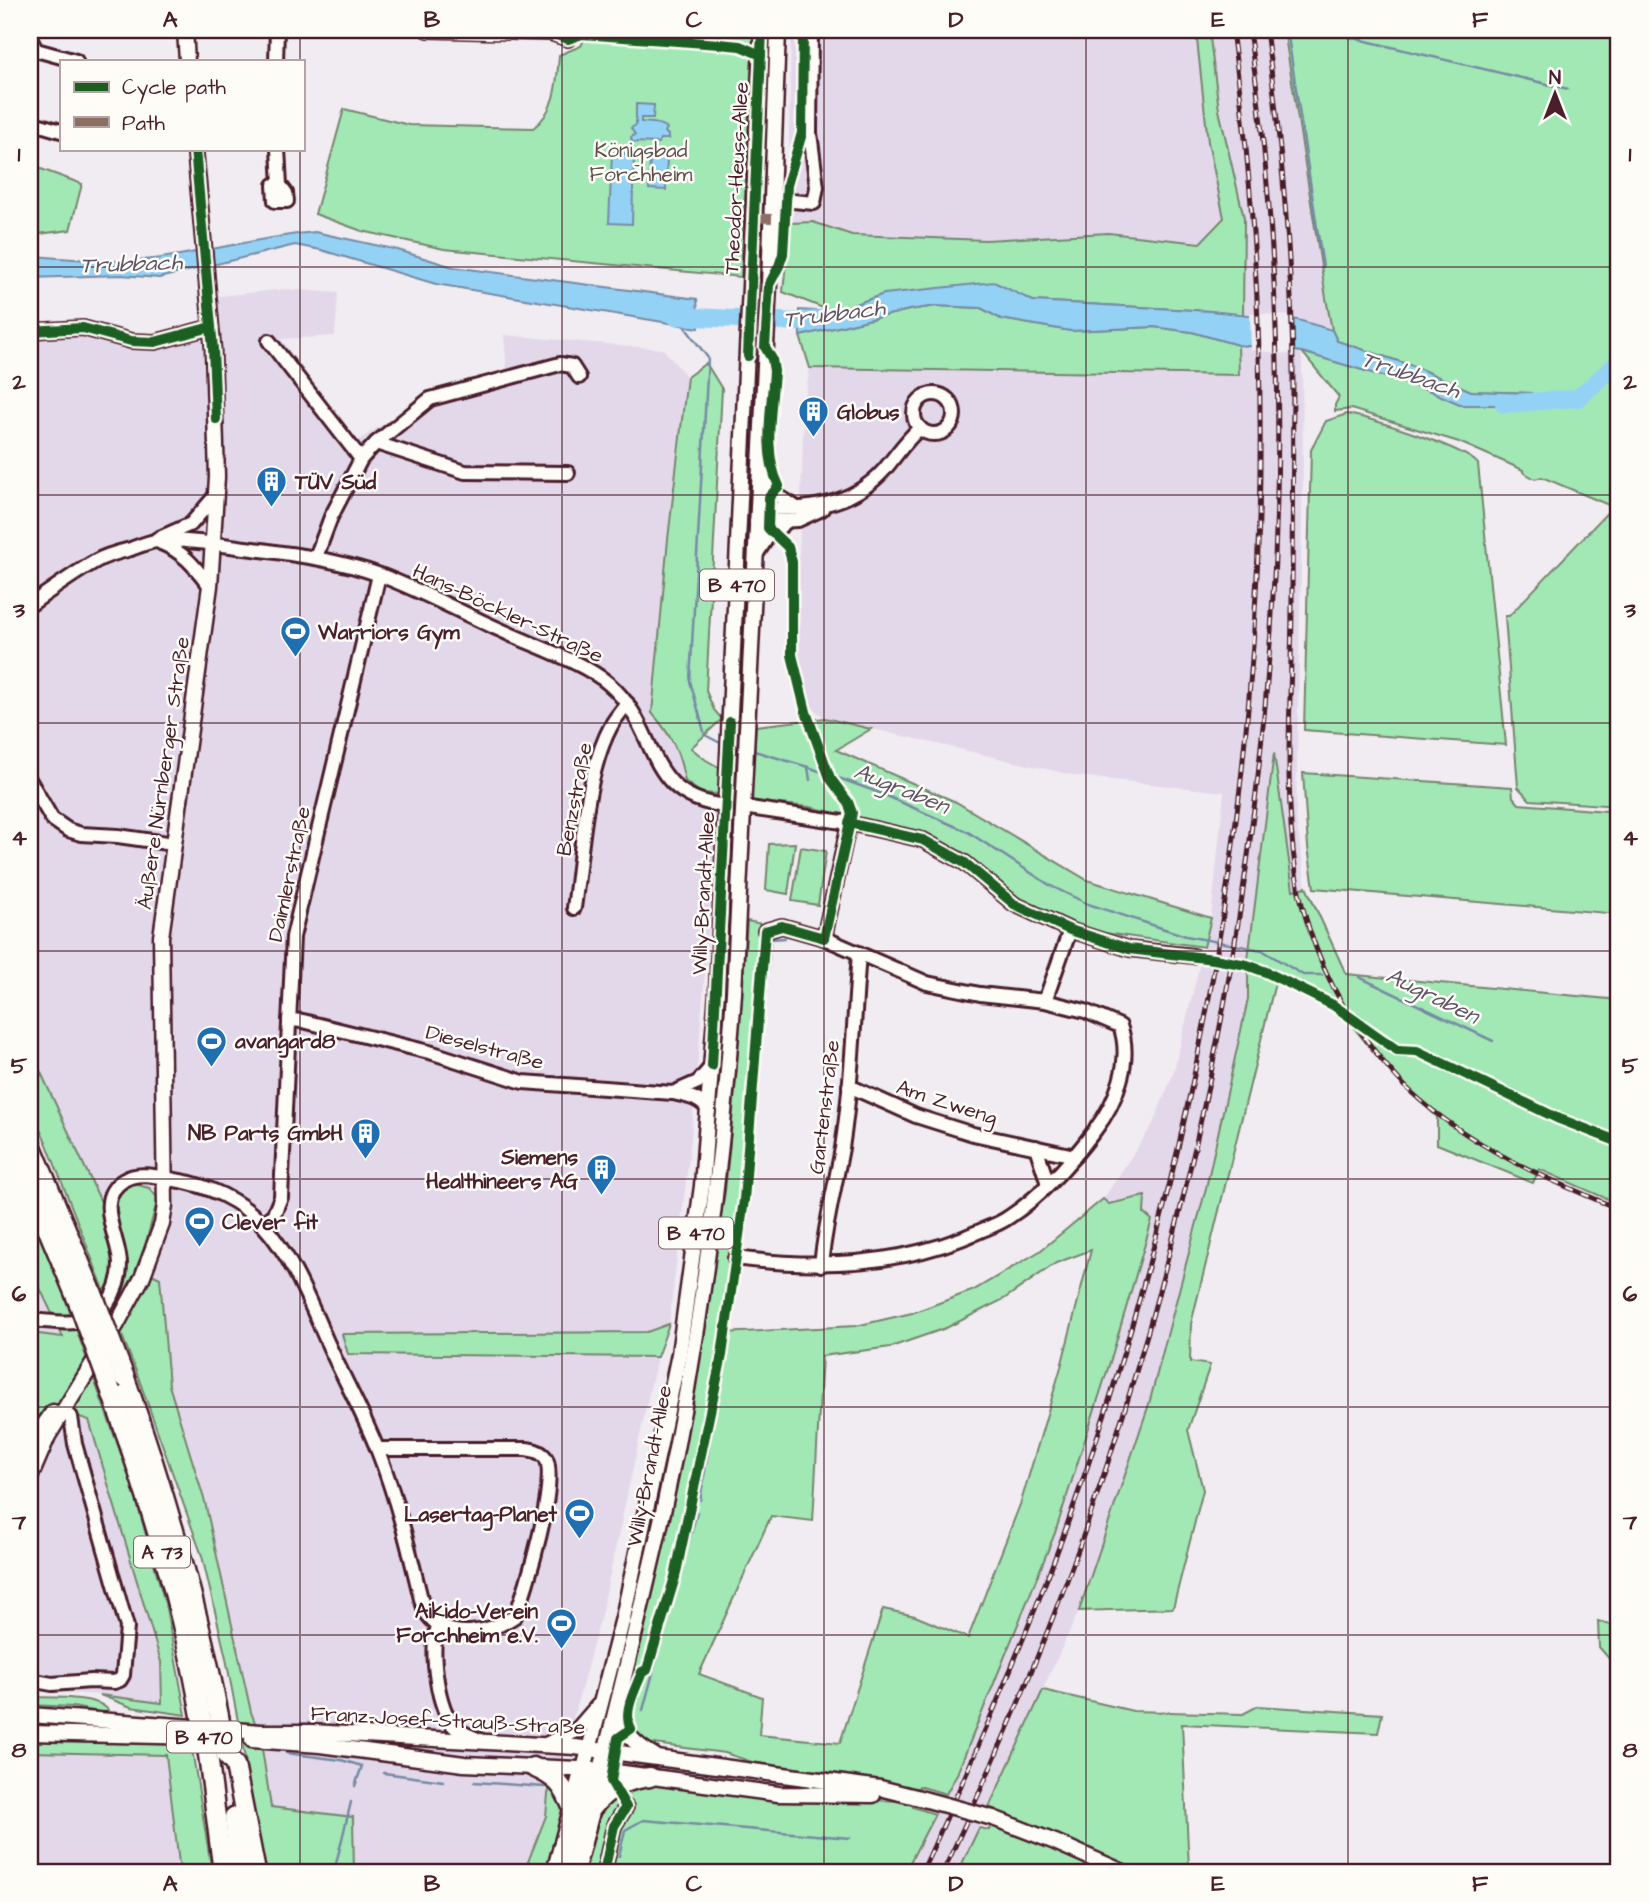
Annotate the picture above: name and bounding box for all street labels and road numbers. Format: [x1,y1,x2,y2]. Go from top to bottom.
street label: Theodor-Heuss-Allee [717,81,756,275]
street label: Hans-Böckler-Straße [408,557,608,670]
road number: B 470 [700,570,774,600]
street label: Äußere Nürnberger Straße [130,635,199,912]
street label: Benzstraße [549,740,600,858]
street label: Daimlerstraße [261,804,318,944]
street label: Willy-Brandt-Allee [685,810,724,976]
street label: Dieselstraße [423,1018,547,1077]
street label: Gartenstraße [802,1038,847,1176]
street label: Am Zweng [892,1073,1001,1134]
road number: B 470 [659,1218,733,1248]
street label: Willy-Brandt-Allee [620,1383,681,1550]
road number: A 73 [134,1536,190,1568]
street label: Franz-Josef-Strauß-Straße [310,1699,586,1742]
road number: B 470 [167,1722,241,1752]

